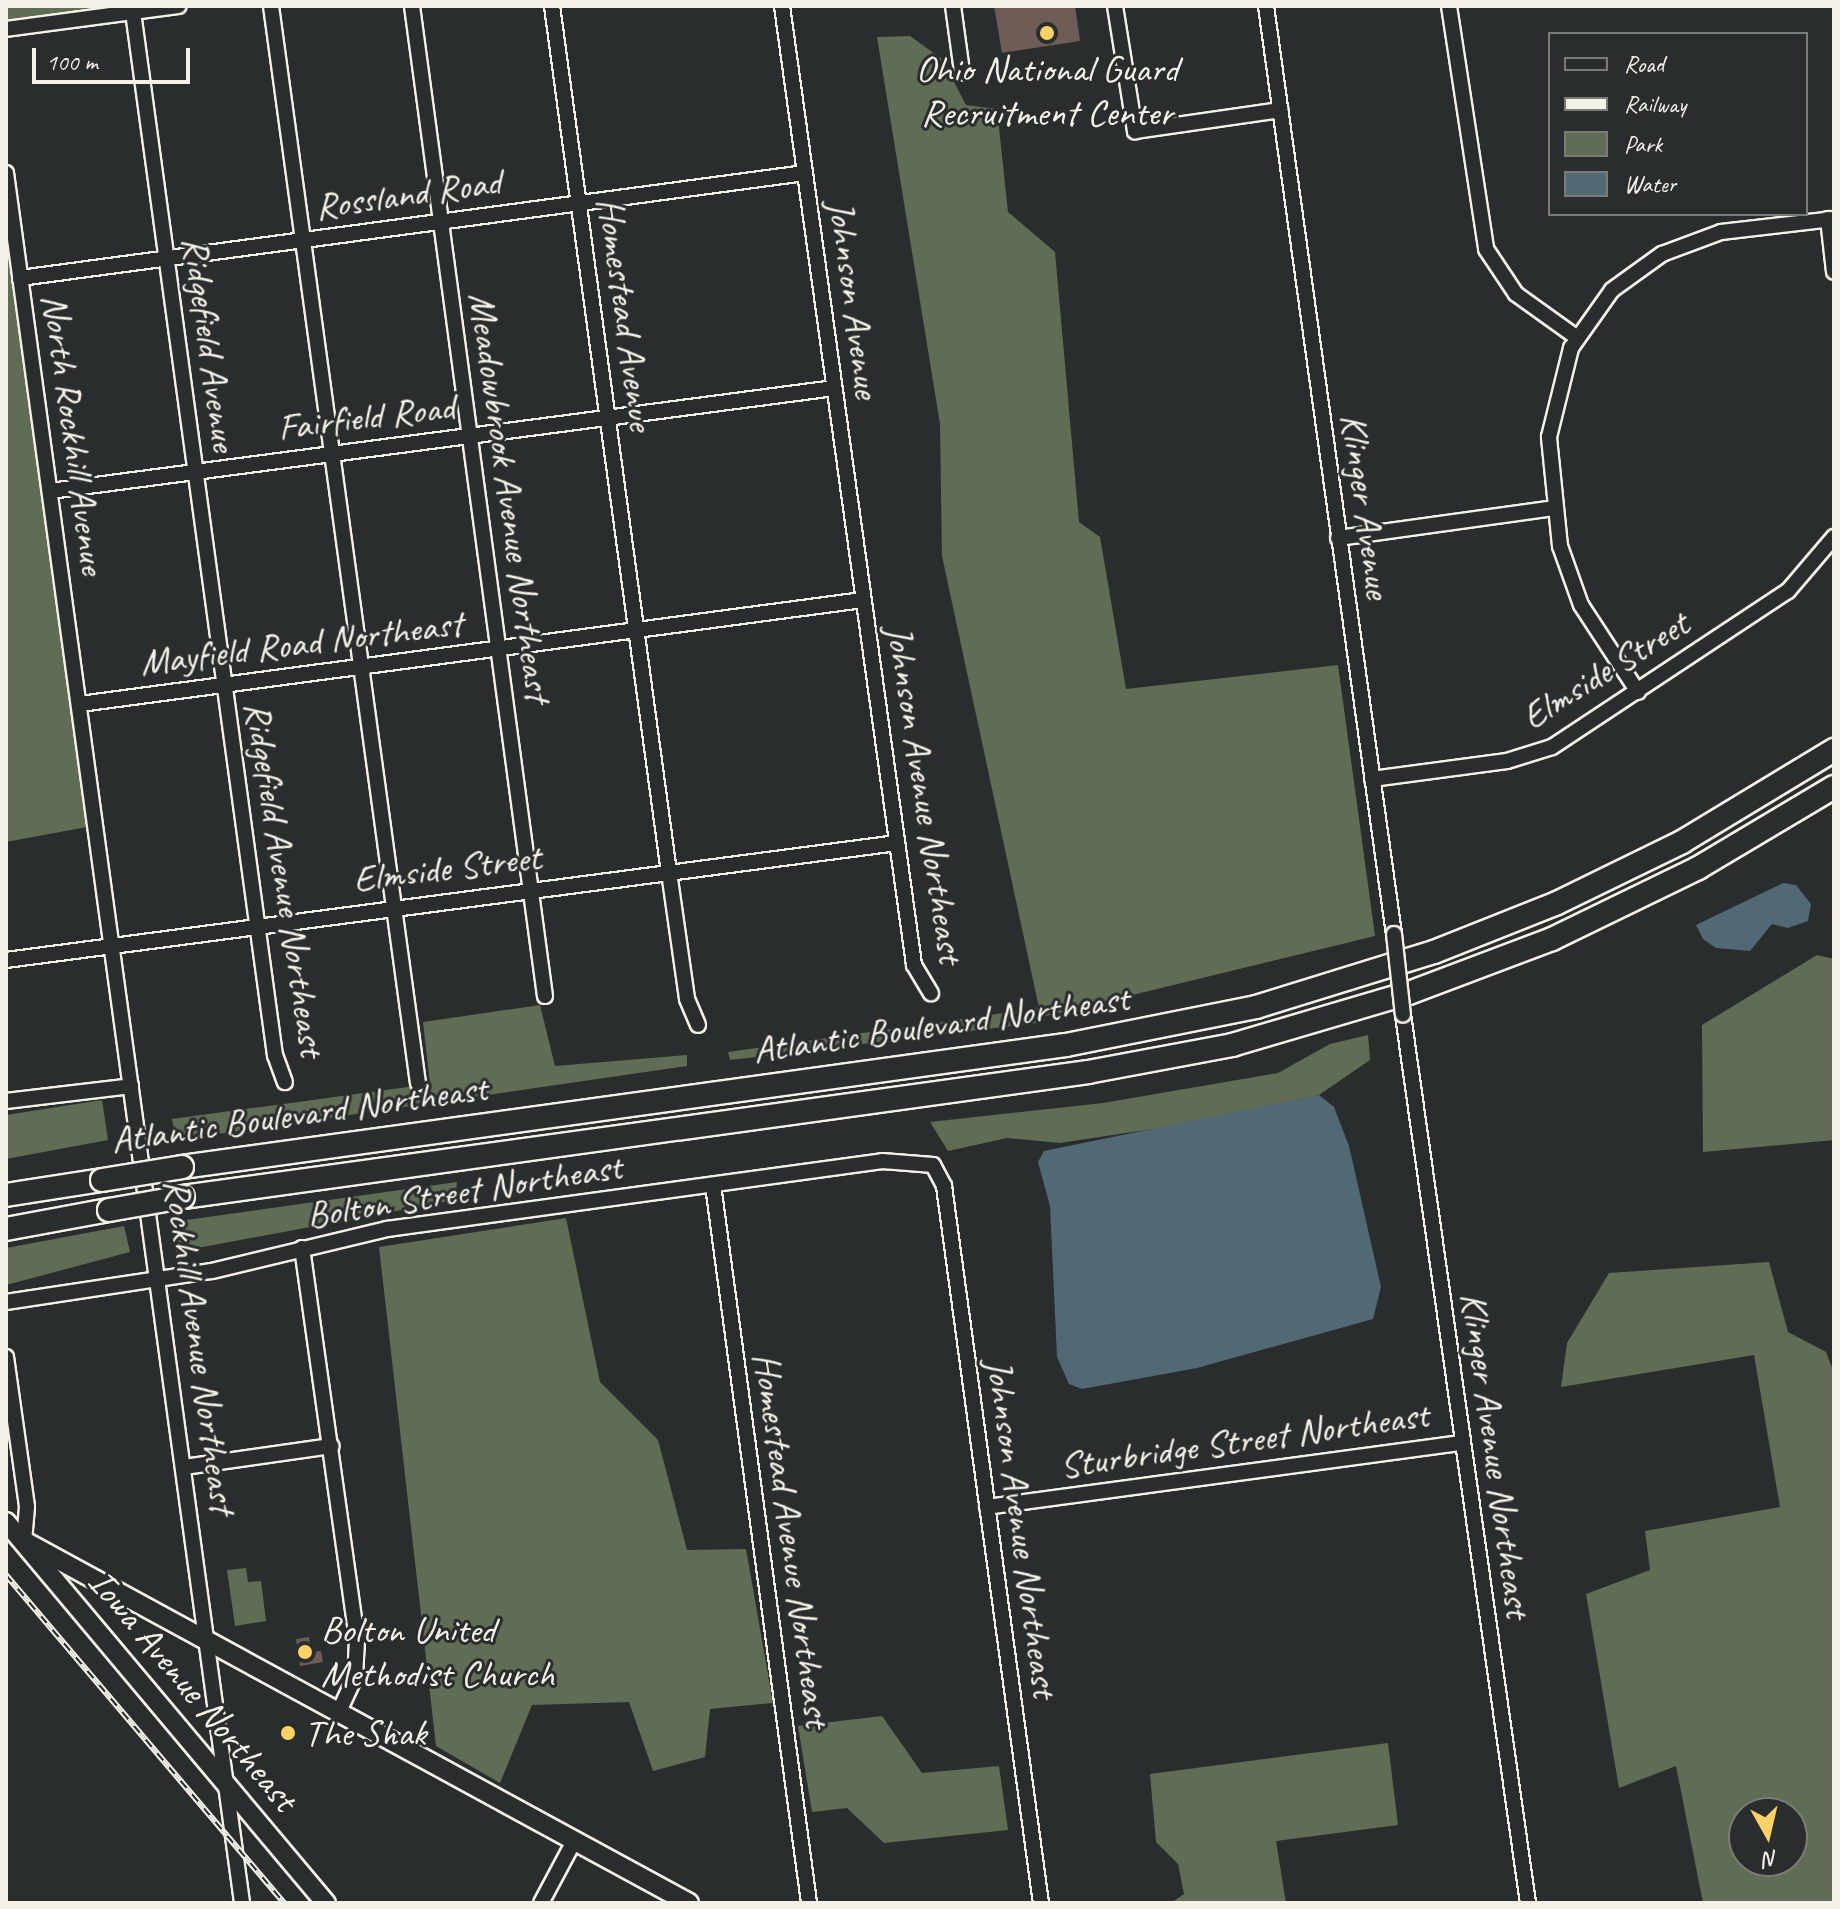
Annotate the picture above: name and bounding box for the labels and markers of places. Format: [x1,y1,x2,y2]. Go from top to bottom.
marker: Ohio National Guard Recruitment Center [1038,24,1056,42]
place label: Ohio National Guard Recruitment Center [915,46,1179,136]
place label: Bolton United Methodist Church [321,1607,556,1696]
marker: Bolton United Methodist Church [296,1643,314,1661]
place label: The Shak [304,1710,429,1756]
marker: The Shak [279,1724,297,1742]

